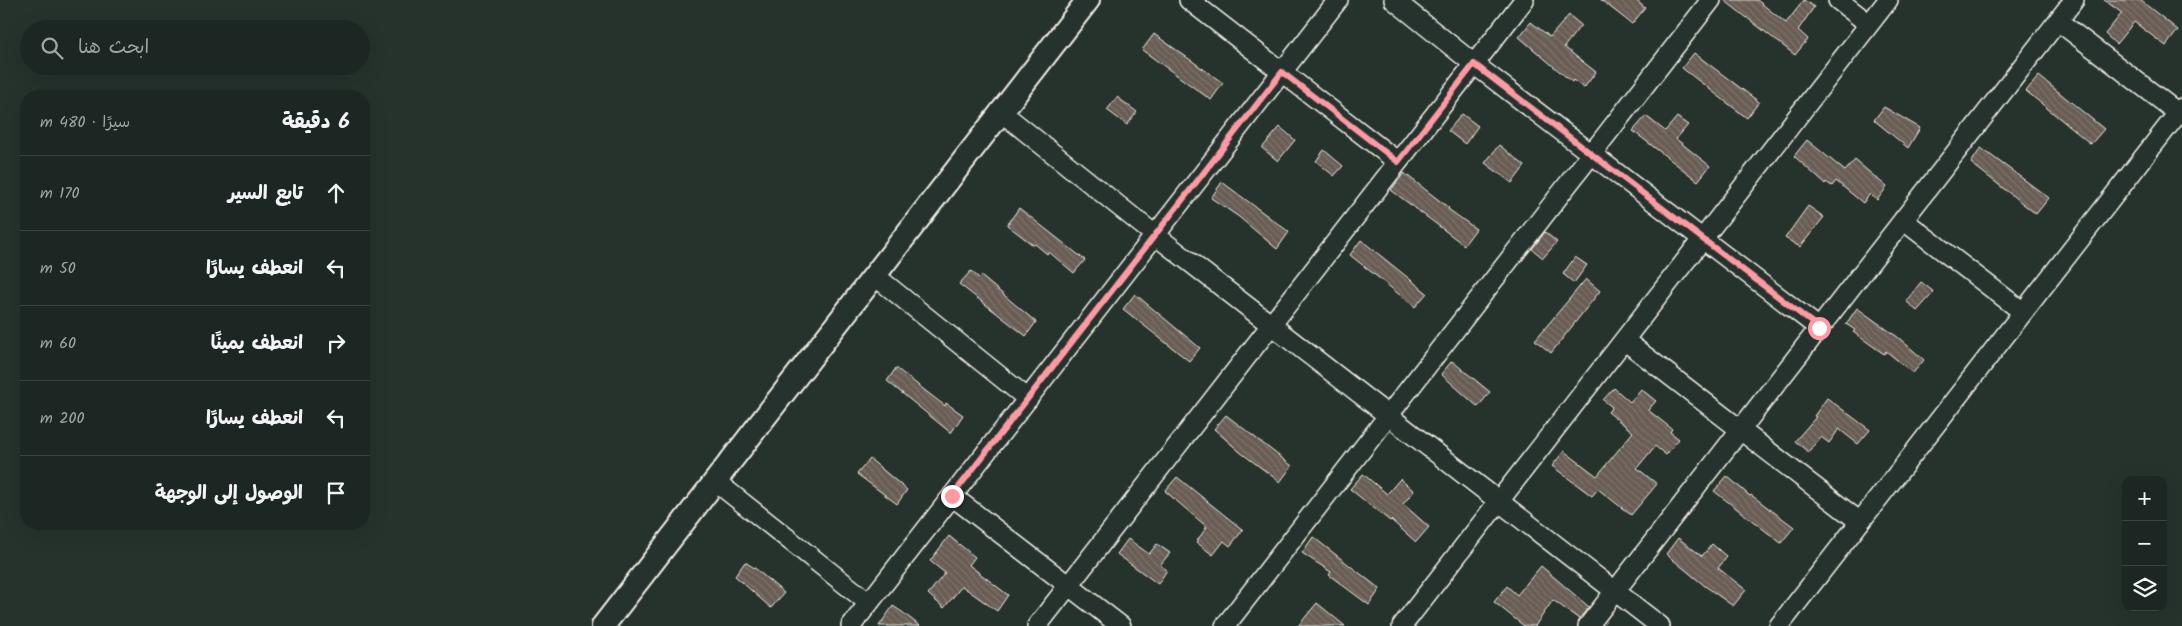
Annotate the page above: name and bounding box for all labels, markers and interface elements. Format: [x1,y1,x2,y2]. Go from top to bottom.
search box [20,20,370,75]
text: ابحث هنا [78,33,149,63]
icon: search [38,34,66,62]
text: 6 دقيقة [282,106,350,139]
text: سيرًا · 480 m [40,110,130,135]
text: تابع السير [228,179,303,209]
icon: ahead [322,179,350,207]
text: 170 m [40,181,80,206]
text: انعطف يسارًا [206,254,303,284]
icon: left [322,254,350,282]
text: 50 m [40,256,76,281]
route start [1808,317,1831,340]
text: انعطف يمينًا [211,329,303,359]
icon: right [322,329,350,357]
text: 60 m [40,331,76,356]
text: انعطف يسارًا [206,404,303,434]
icon: left [322,404,350,432]
text: 200 m [40,406,84,431]
map controls [2122,476,2167,611]
button: + [2122,476,2167,521]
text: الوصول إلى الوجهة [155,479,303,509]
icon: arrive [322,479,350,507]
route end [941,485,964,508]
button: − [2122,521,2167,566]
button: layers [2122,566,2167,611]

